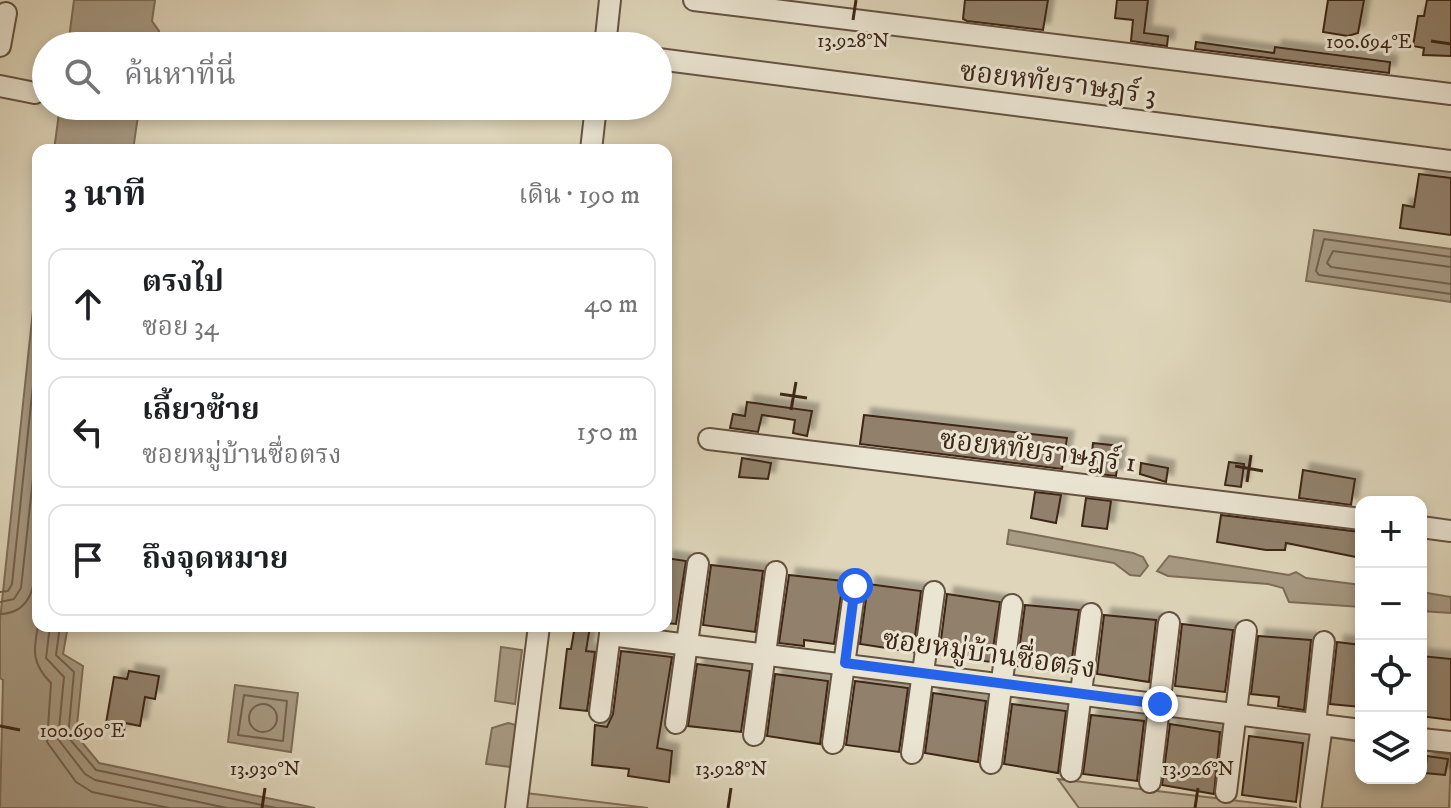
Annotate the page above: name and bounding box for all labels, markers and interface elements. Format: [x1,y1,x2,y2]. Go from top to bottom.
text: 13.928°N [817,29,889,54]
text: 100.694°E [1326,30,1412,55]
search box [32,32,672,120]
icon: search [60,54,104,98]
street label: ซอยหทัยราษฎร์ 3 [958,54,1158,112]
text: ค้นหาที่นี่ [124,57,236,94]
text: 3 นาที [64,174,146,216]
text: เดิน · 190 m [518,179,640,212]
text: ตรงไป [142,264,224,301]
icon: ahead [66,282,110,326]
text: 40 m [584,288,638,321]
text: ซอย 34 [142,311,219,344]
text: เลี้ยวซ้าย [142,392,260,429]
icon: left [66,410,110,454]
text: 150 m [577,416,638,449]
street label: ซอยหทัยราษฎร์ 1 [938,422,1138,480]
text: ซอยหมู่บ้านซื่อตรง [142,439,341,472]
map controls [1355,496,1427,784]
button: + [1355,496,1427,568]
icon: arrive [66,538,110,582]
text: ถึงจุดหมาย [142,541,288,578]
route start [837,568,873,604]
button: − [1355,568,1427,640]
street label: ซอยหมู่บ้านซื่อตรง [880,618,1098,686]
button: locate [1355,640,1427,712]
route end [1142,686,1178,722]
button: layers [1355,712,1427,784]
text: 100.690°E [39,719,125,744]
text: 13.930°N [230,757,300,782]
text: 13.928°N [695,757,767,782]
text: 13.926°N [1162,757,1234,782]

